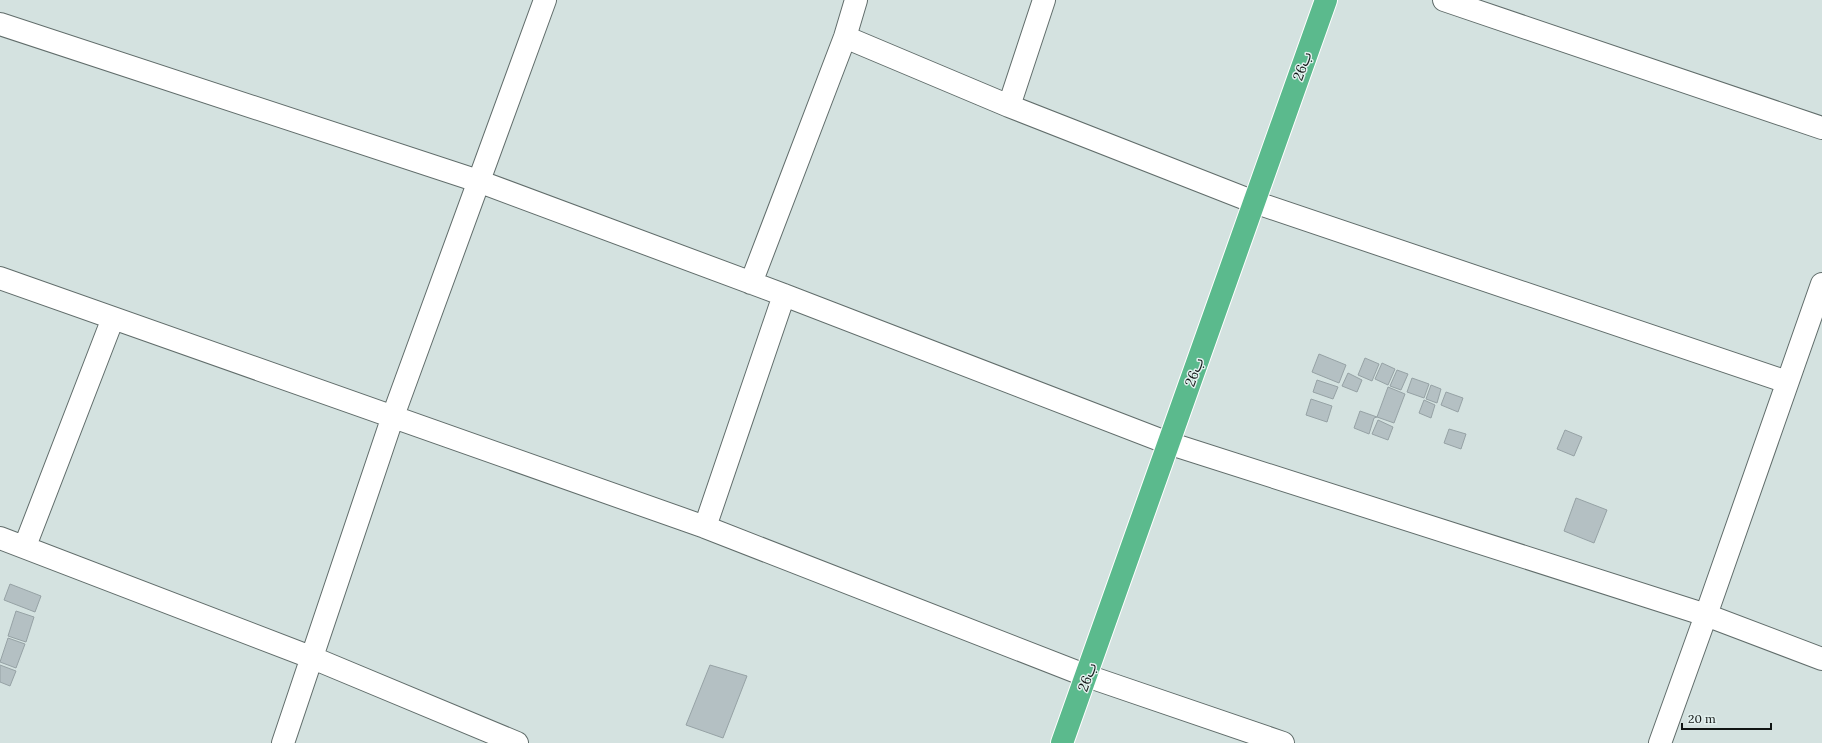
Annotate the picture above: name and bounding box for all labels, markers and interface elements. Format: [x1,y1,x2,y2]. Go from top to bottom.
street label: 26ب [1288,49,1316,83]
street label: 26ب [1180,355,1208,389]
street label: 26ب [1073,660,1101,694]
scale bar [1682,705,1771,731]
text: 20 m [1688,711,1716,726]

